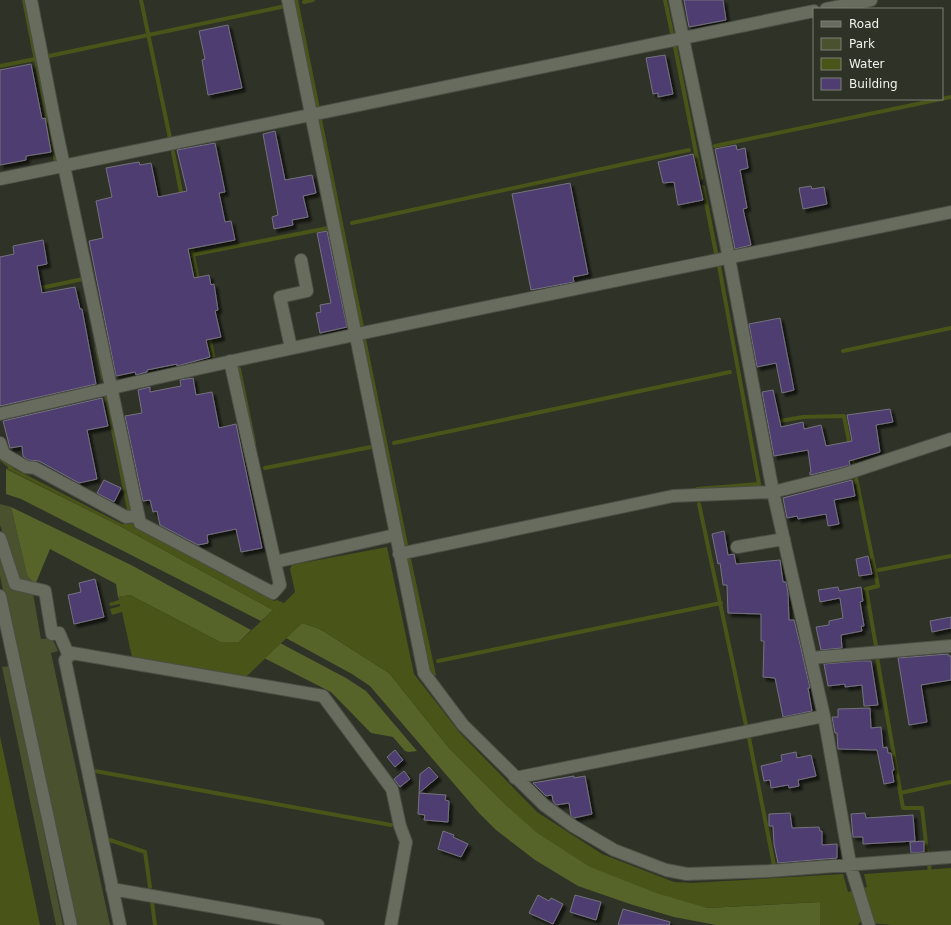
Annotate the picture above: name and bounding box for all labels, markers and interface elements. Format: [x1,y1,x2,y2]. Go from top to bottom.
legend [813,8,943,100]
text: Road [849,17,879,31]
text: Park [849,37,875,51]
text: Water [849,57,885,71]
text: Building [849,77,898,91]

